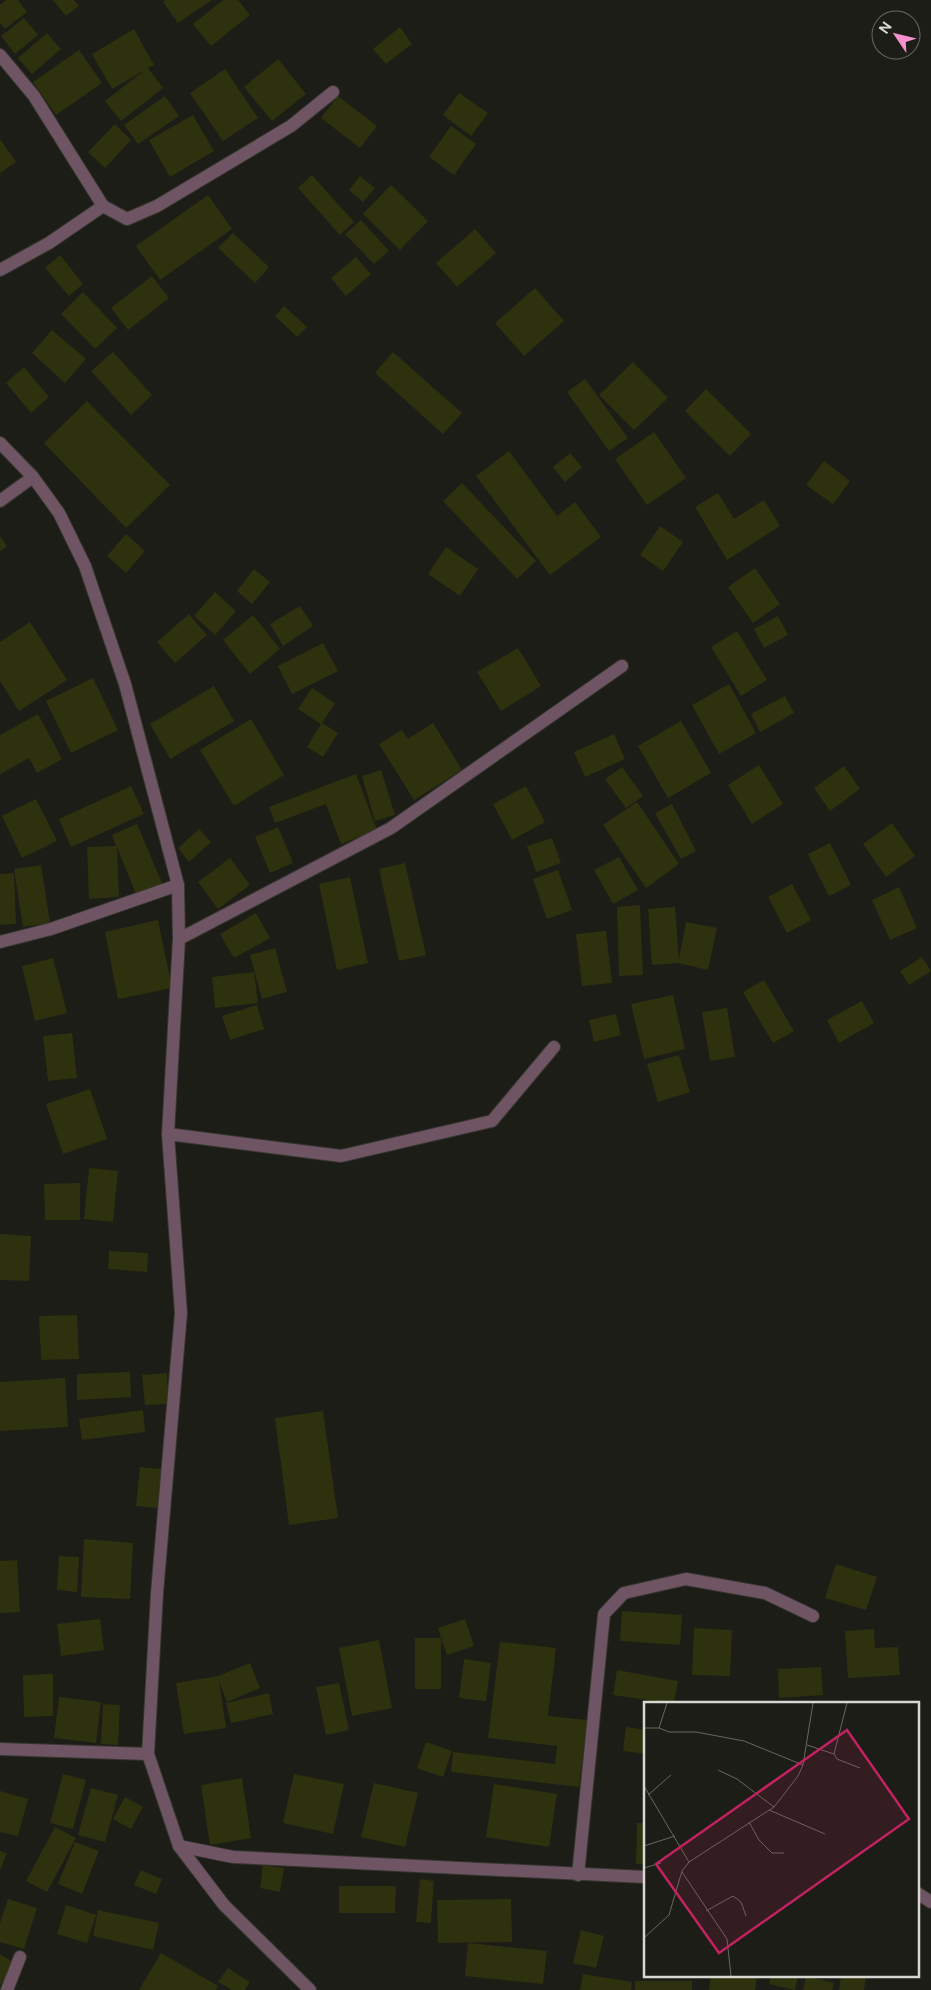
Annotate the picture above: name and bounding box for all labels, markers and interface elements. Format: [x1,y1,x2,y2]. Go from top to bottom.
north arrow [871,10,921,60]
text: N [876,18,895,37]
inset map [644,1702,918,1978]

